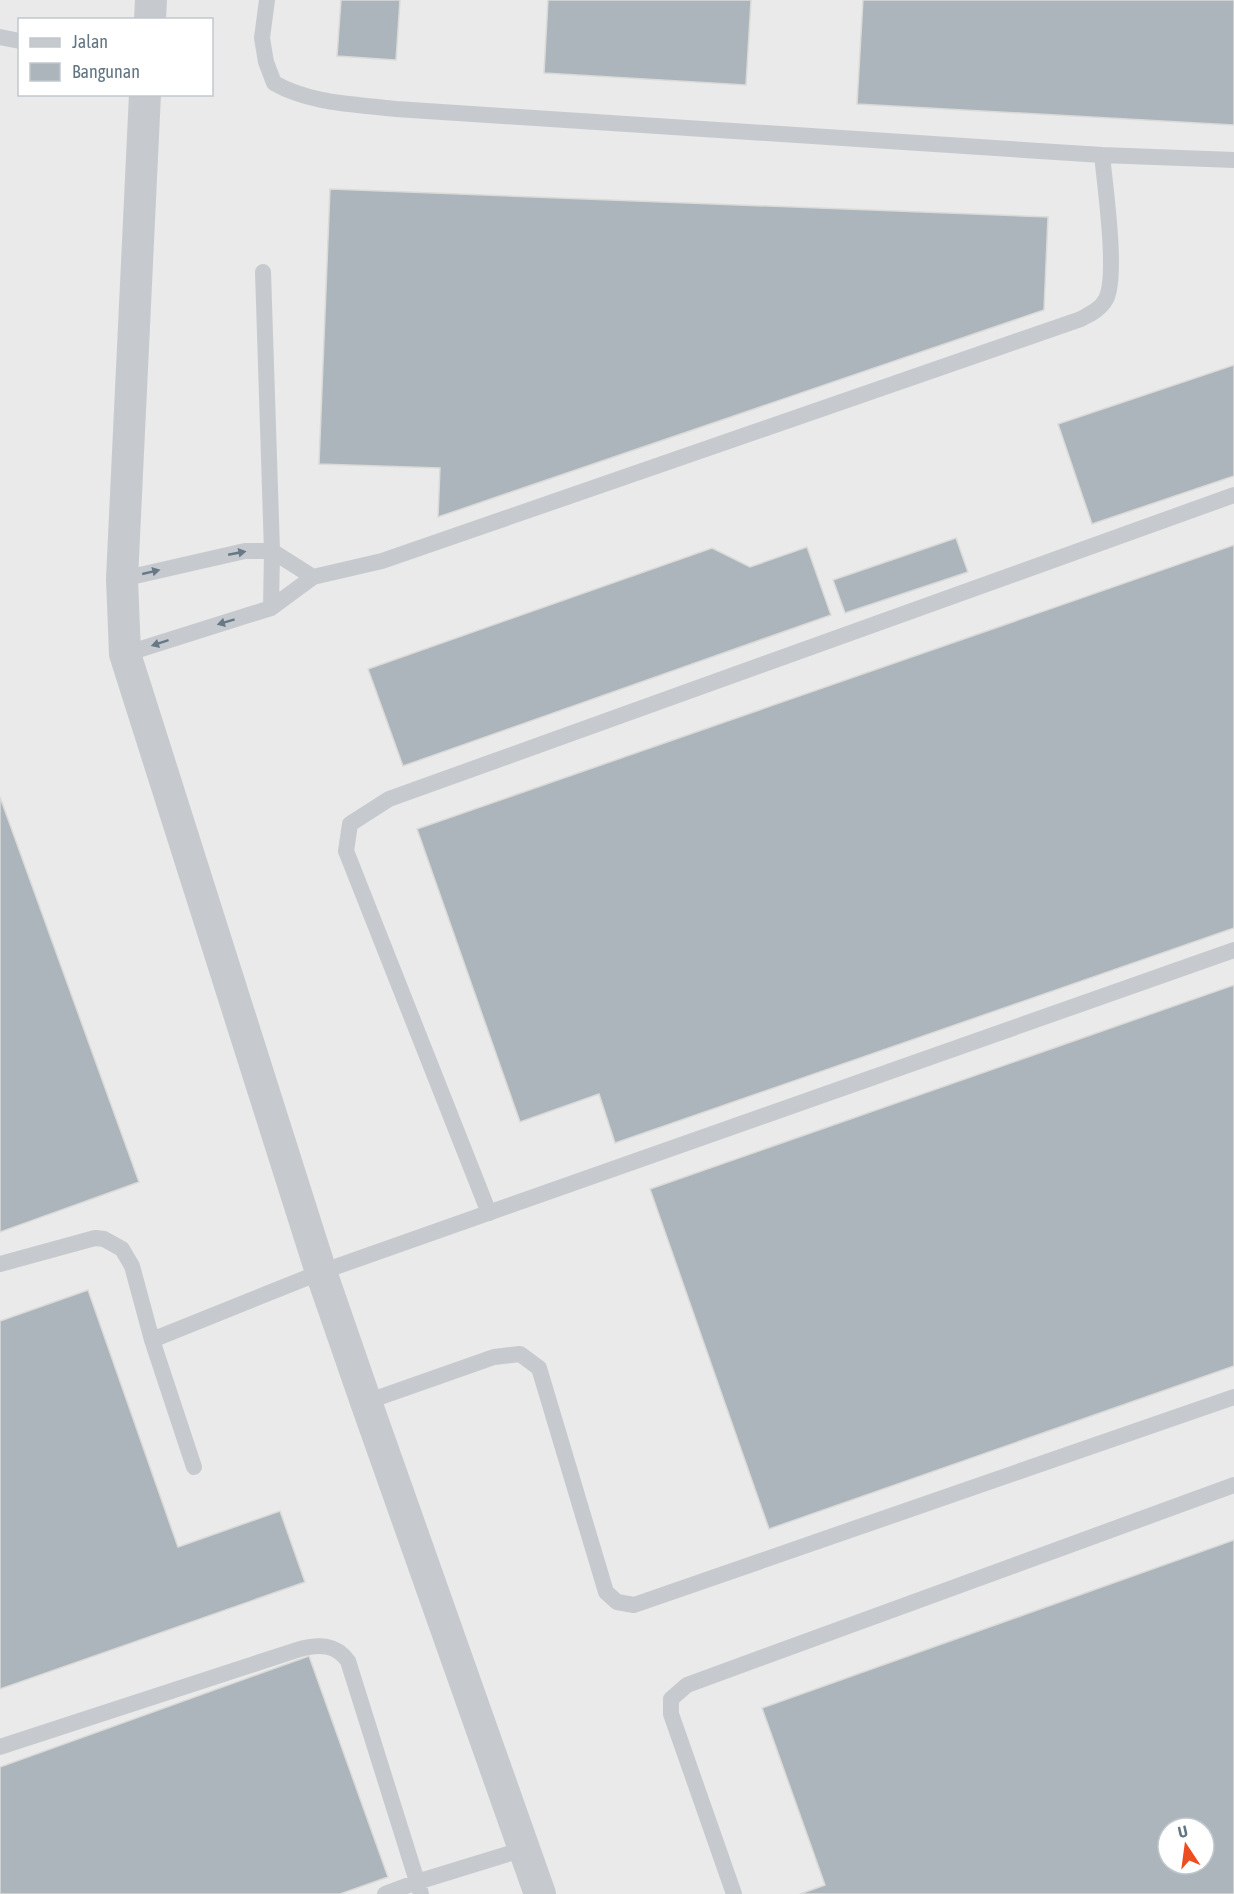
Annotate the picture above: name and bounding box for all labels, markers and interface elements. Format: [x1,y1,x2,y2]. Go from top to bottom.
legend [18,18,213,96]
text: Jalan [72,31,108,52]
text: Bangunan [72,61,140,82]
one-way arrow [228,548,247,557]
one-way arrow [142,567,160,577]
one-way arrow [217,618,235,628]
one-way arrow [151,639,169,648]
north arrow [1156,1816,1216,1876]
text: U [1176,1822,1189,1841]

